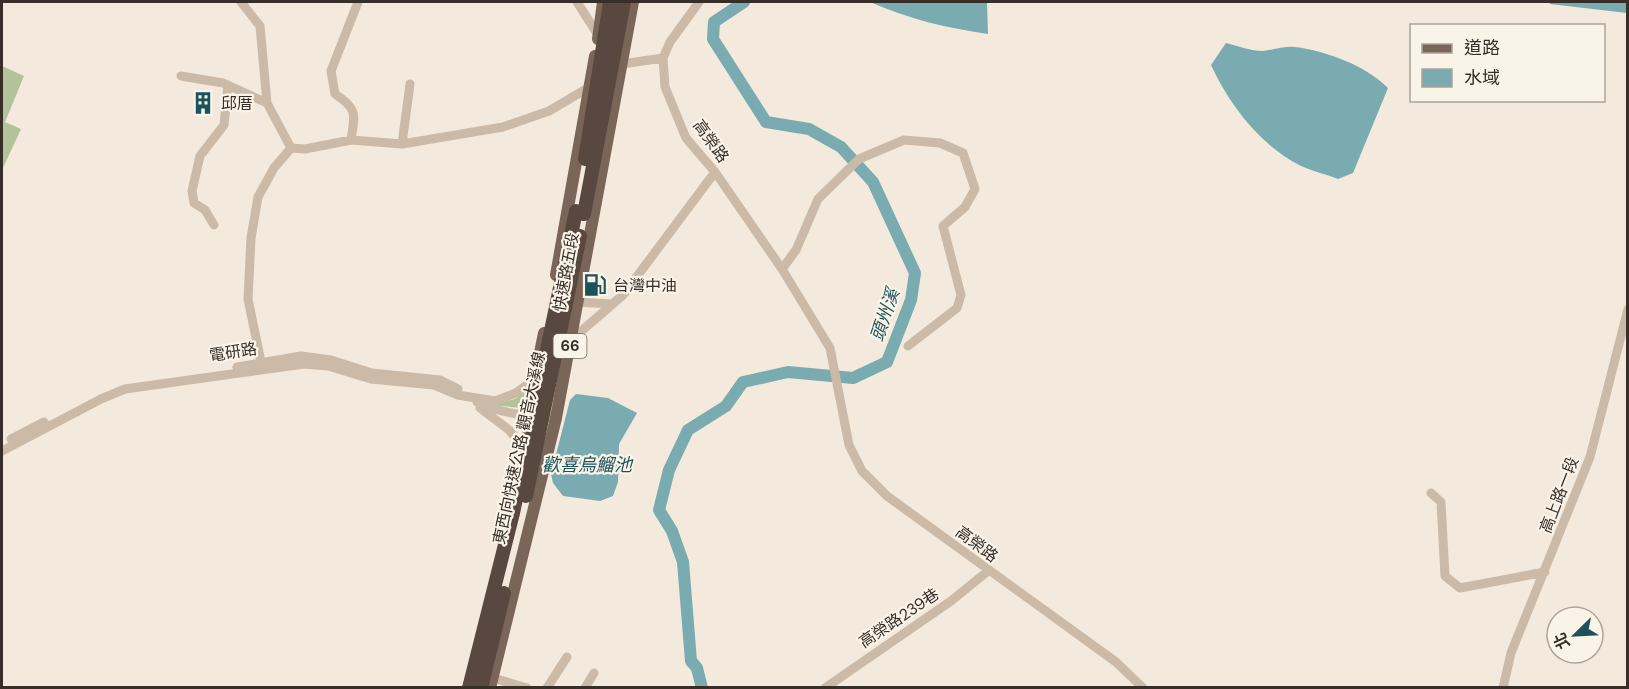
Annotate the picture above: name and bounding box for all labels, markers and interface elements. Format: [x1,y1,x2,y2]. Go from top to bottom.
legend [1410,24,1605,102]
text: 道路 [1464,36,1500,60]
text: 水域 [1464,66,1500,90]
building icon: 邱厝 [190,90,216,116]
place label: 邱厝 [221,93,253,114]
street label: 高榮路 [688,115,734,167]
street label: 快速路五段 [549,231,583,313]
fuel station icon: 台灣中油 [582,272,608,298]
place label: 台灣中油 [613,275,677,296]
water label: 頭州溪 [865,283,906,344]
road number: 66 [554,334,586,358]
street label: 電研路 [208,338,258,366]
street label: 東西向快速公路 觀音大溪線 [488,350,550,546]
water label: 歡喜烏鰡池 [542,453,634,477]
street label: 高上路一段 [1535,454,1583,536]
street label: 高榮路 [952,521,1002,567]
street label: 高榮路239巷 [855,583,943,653]
north arrow [1545,605,1605,665]
text: 北 [1549,629,1575,652]

